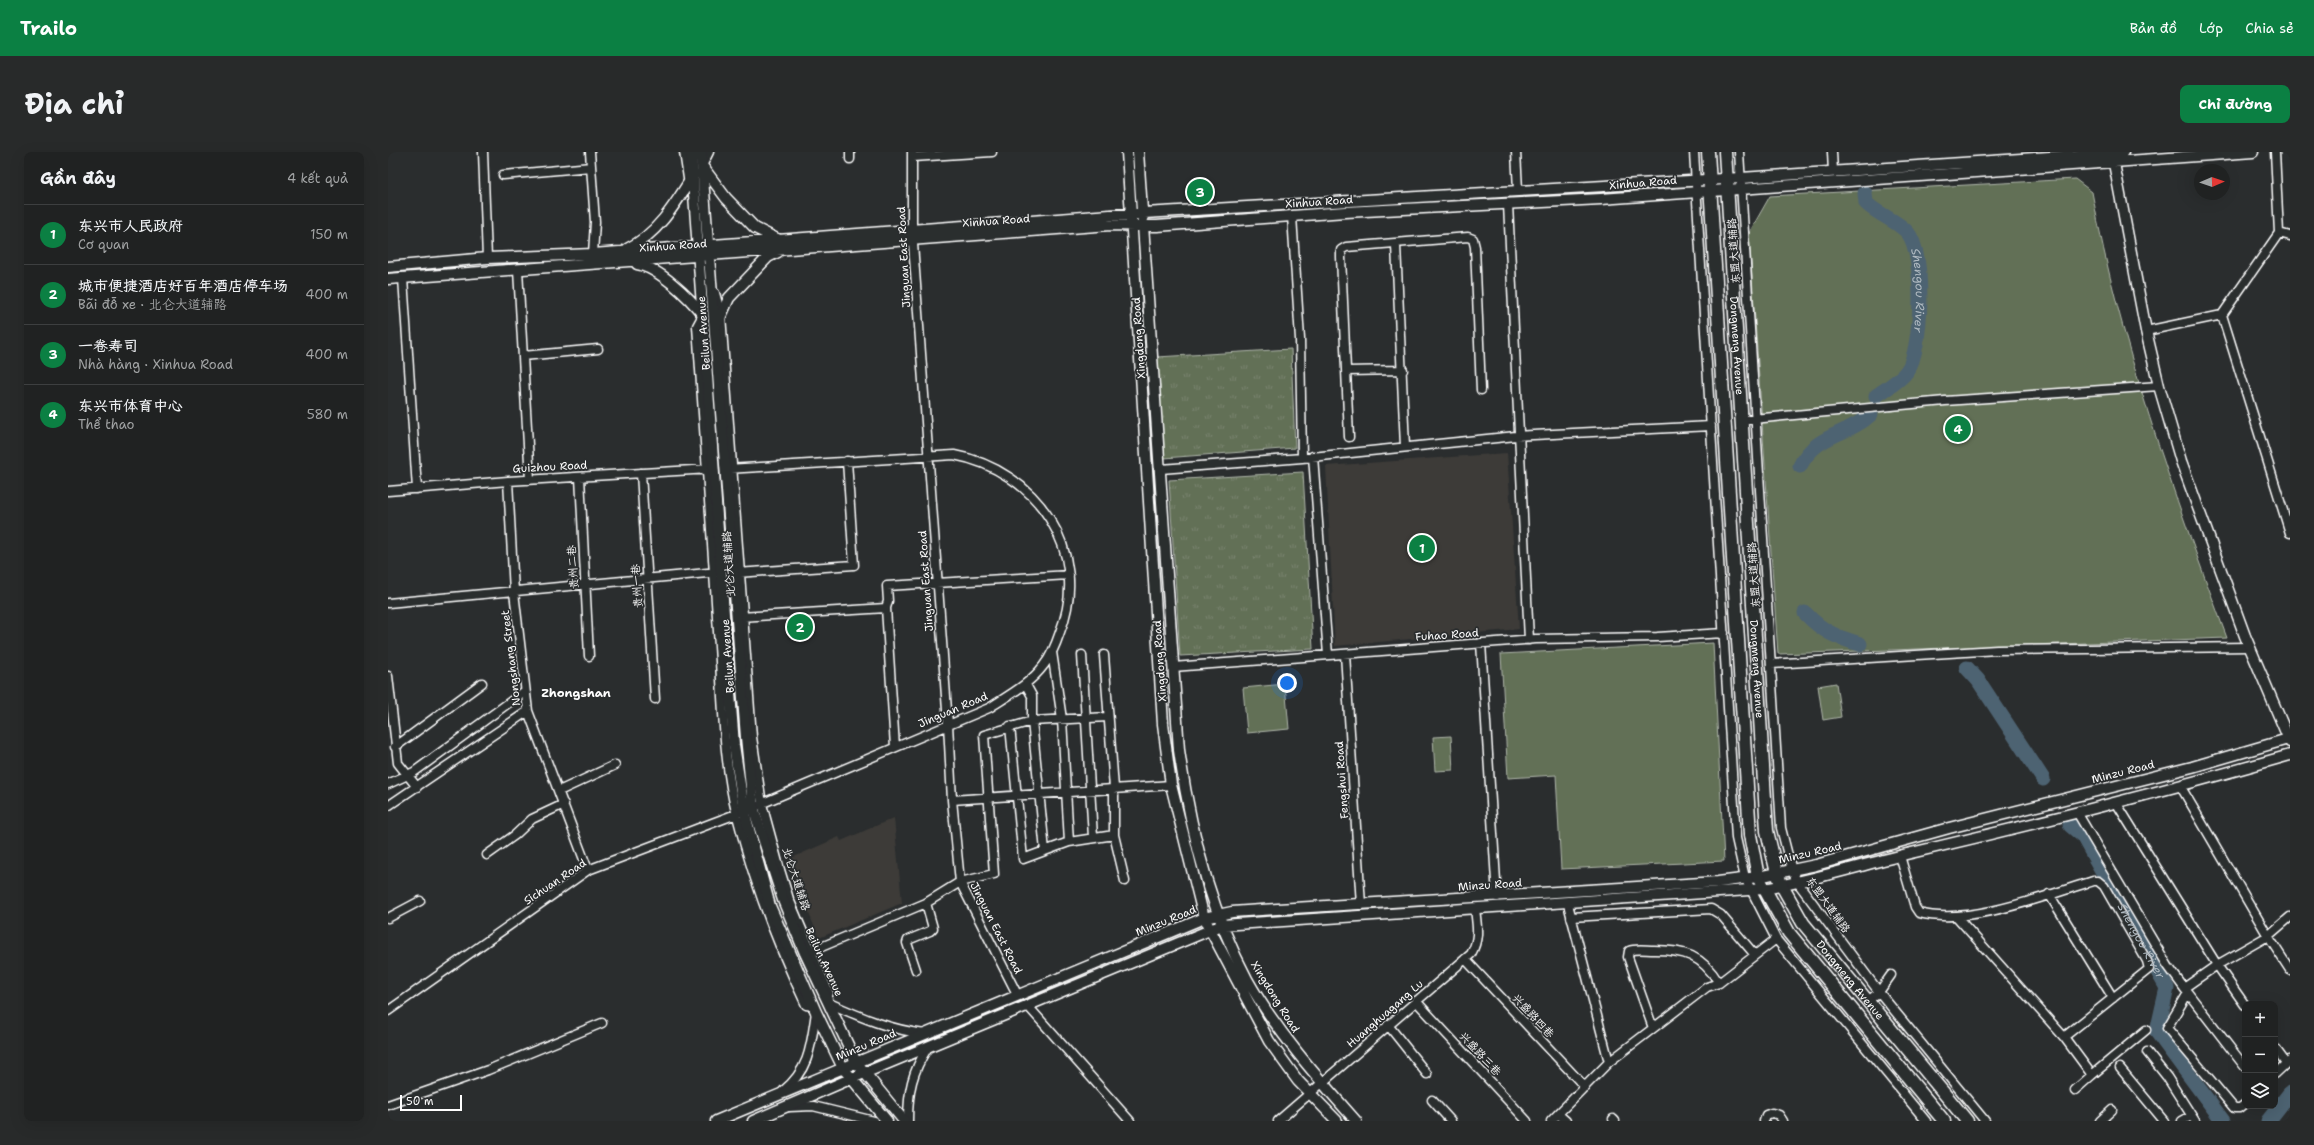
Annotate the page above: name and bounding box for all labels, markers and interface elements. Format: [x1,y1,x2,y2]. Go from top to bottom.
text: Trailo [20,16,77,41]
text: Bản đồ [2130,19,2177,37]
text: Lớp [2199,19,2223,37]
text: Chia sẻ [2245,19,2294,37]
text: Địa chỉ [24,85,124,123]
button: Chỉ đường [2180,85,2290,123]
north arrow [2194,164,2230,200]
text: Gần đây [40,167,116,189]
text: 4 kết quả [287,170,348,187]
street label: Xinhua Road [1609,173,1677,193]
pin: 3 [1187,177,1213,207]
street label: Xinhua Road [1285,192,1353,212]
street label: Jinguan East Road [894,206,914,308]
street label: Xinhua Road [962,211,1030,231]
text: 东兴市人民政府 [78,216,183,236]
street label: 东盟大道辅路 [1724,218,1744,284]
text: 1 [50,226,56,243]
text: 150 m [310,226,348,243]
text: Cơ quan [78,236,129,253]
street label: Xinhua Road [639,236,707,256]
water label: Shengou River [1907,247,1928,334]
text: 城市便捷酒店好百年酒店停车场 [78,276,288,296]
text: 2 [48,286,58,303]
text: 400 m [305,286,348,303]
street label: Beilun Avenue [694,295,714,371]
text: Bãi đỗ xe · 北仑大道辅路 [78,296,227,313]
street label: Dongmeng Avenue [1726,296,1748,395]
street label: Xingdong Road [1129,297,1149,379]
text: 一卷寿司 [78,336,138,356]
text: 3 [48,346,58,363]
text: 400 m [305,346,348,363]
text: Nhà hàng · Xinhua Road [78,356,233,373]
text: 东兴市体育中心 [78,396,183,416]
text: 4 [48,406,58,423]
text: 580 m [307,406,348,423]
pin: 4 [1945,414,1971,444]
text: Thể thao [78,416,135,433]
street label: Guizhou Road [512,458,588,476]
street label: Jinguan East Road [915,530,937,632]
street label: 北仑大道辅路 [719,531,739,597]
pin: 1 [1409,533,1435,563]
street label: 东盟大道辅路 [1744,542,1764,608]
street label: 贵州二巷 [564,545,582,589]
street label: 贵州一巷 [628,564,646,608]
street label: Nongshang Street [498,609,524,707]
pin: 2 [787,612,813,642]
street label: Beilun Avenue [718,618,738,694]
street label: Dongmeng Avenue [1746,619,1768,719]
street label: Xingdong Road [1150,620,1170,702]
street label: Fuhao Road [1415,625,1479,645]
your location [1277,673,1297,693]
district label: Zhongshan [541,685,611,701]
street label: Jinguan Road [916,689,990,731]
street label: Fengshui Road [1332,741,1352,819]
street label: Minzu Road [2090,757,2156,787]
street label: Minzu Road [1777,838,1843,868]
street label: 北仑大道辅路 [779,845,813,913]
street label: Sichuan Road [521,856,589,908]
street label: 东盟大道辅路 [1803,874,1853,936]
street label: Minzu Road [1458,875,1523,895]
street label: Jinguan East Road [966,879,1026,977]
water label: Shengou River [2114,900,2169,982]
street label: Minzu Road [1133,902,1199,940]
street label: Beilun Avenue [802,925,846,999]
street label: Dongmeng Avenue [1813,937,1888,1023]
street label: Xingdong Road [1247,958,1303,1036]
street label: Huanghuagang Lu [1344,977,1426,1051]
street label: 兴盛路四巷 [1509,991,1557,1041]
map controls [2242,1001,2278,1109]
button: + [2242,1001,2278,1037]
street label: Minzu Road [834,1026,898,1064]
street label: 兴盛路三巷 [1456,1029,1504,1079]
button: − [2242,1037,2278,1073]
button: layers [2242,1073,2278,1109]
scale bar [400,1093,462,1112]
text: 50 m [406,1094,434,1109]

